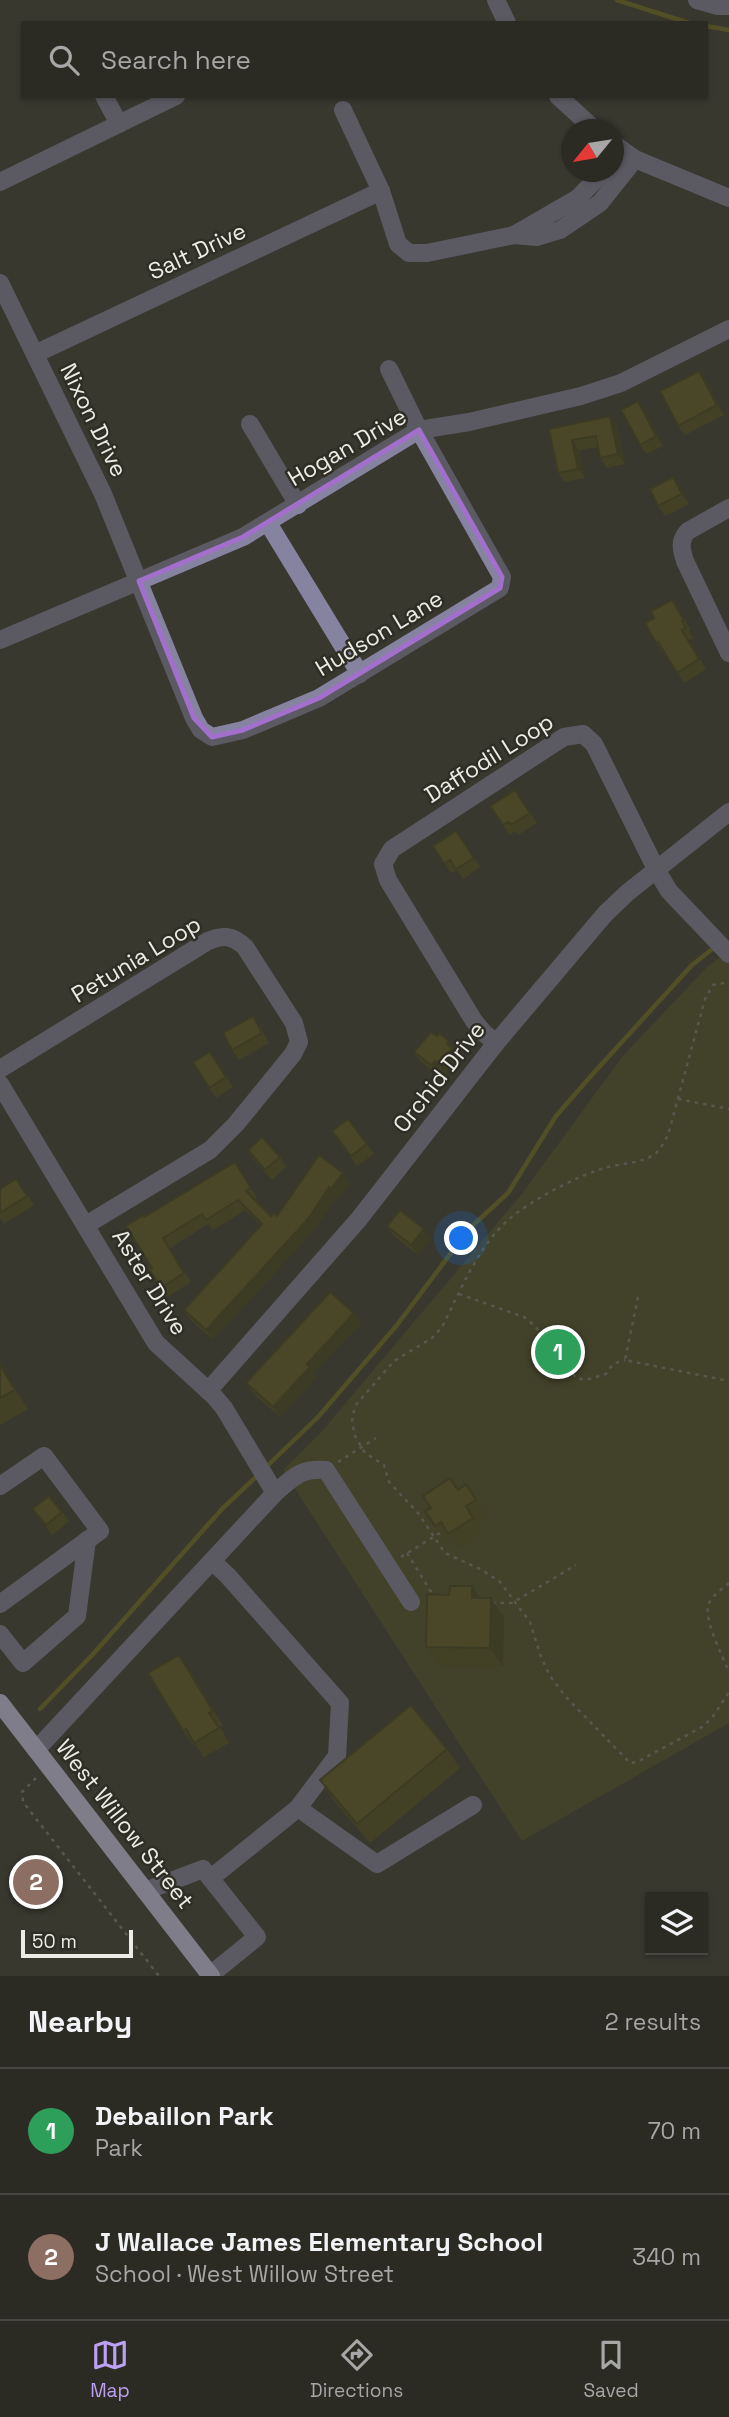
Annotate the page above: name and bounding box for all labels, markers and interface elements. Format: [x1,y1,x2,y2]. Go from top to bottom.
search box [21,21,708,98]
icon: search [45,41,83,79]
text: Search here [101,43,251,77]
north arrow [561,119,624,182]
street label: Salt Drive [143,215,251,287]
street label: Nixon Drive [54,358,134,482]
street label: Hogan Drive [282,401,412,493]
street label: Hudson Lane [310,583,448,683]
street label: Daffodil Loop [419,706,559,810]
street label: Petunia Loop [66,909,206,1009]
street label: Orchid Drive [386,1015,492,1139]
your location [444,1221,478,1255]
street label: Aster Drive [106,1223,194,1341]
pin: 1 [535,1326,581,1378]
street label: West Willow Street [49,1733,201,1915]
pin: 2 [13,1856,59,1908]
map controls [645,1892,708,1955]
button: layers [645,1892,708,1955]
scale bar [21,1927,133,1959]
text: 50 m [32,1929,77,1954]
text: Nearby [28,2002,132,2041]
text: 2 results [605,2007,701,2037]
text: Debaillon Park [95,2099,274,2133]
text: 1 [46,2116,56,2146]
text: 70 m [648,2116,701,2146]
text: Park [95,2133,143,2163]
text: J Wallace James Elementary School [95,2225,543,2259]
text: 2 [44,2242,58,2272]
text: 340 m [632,2242,701,2272]
text: School · West Willow Street [95,2259,394,2289]
tab: Map [90,2336,130,2403]
tab: Directions [310,2336,403,2403]
tab: Saved [583,2336,639,2403]

